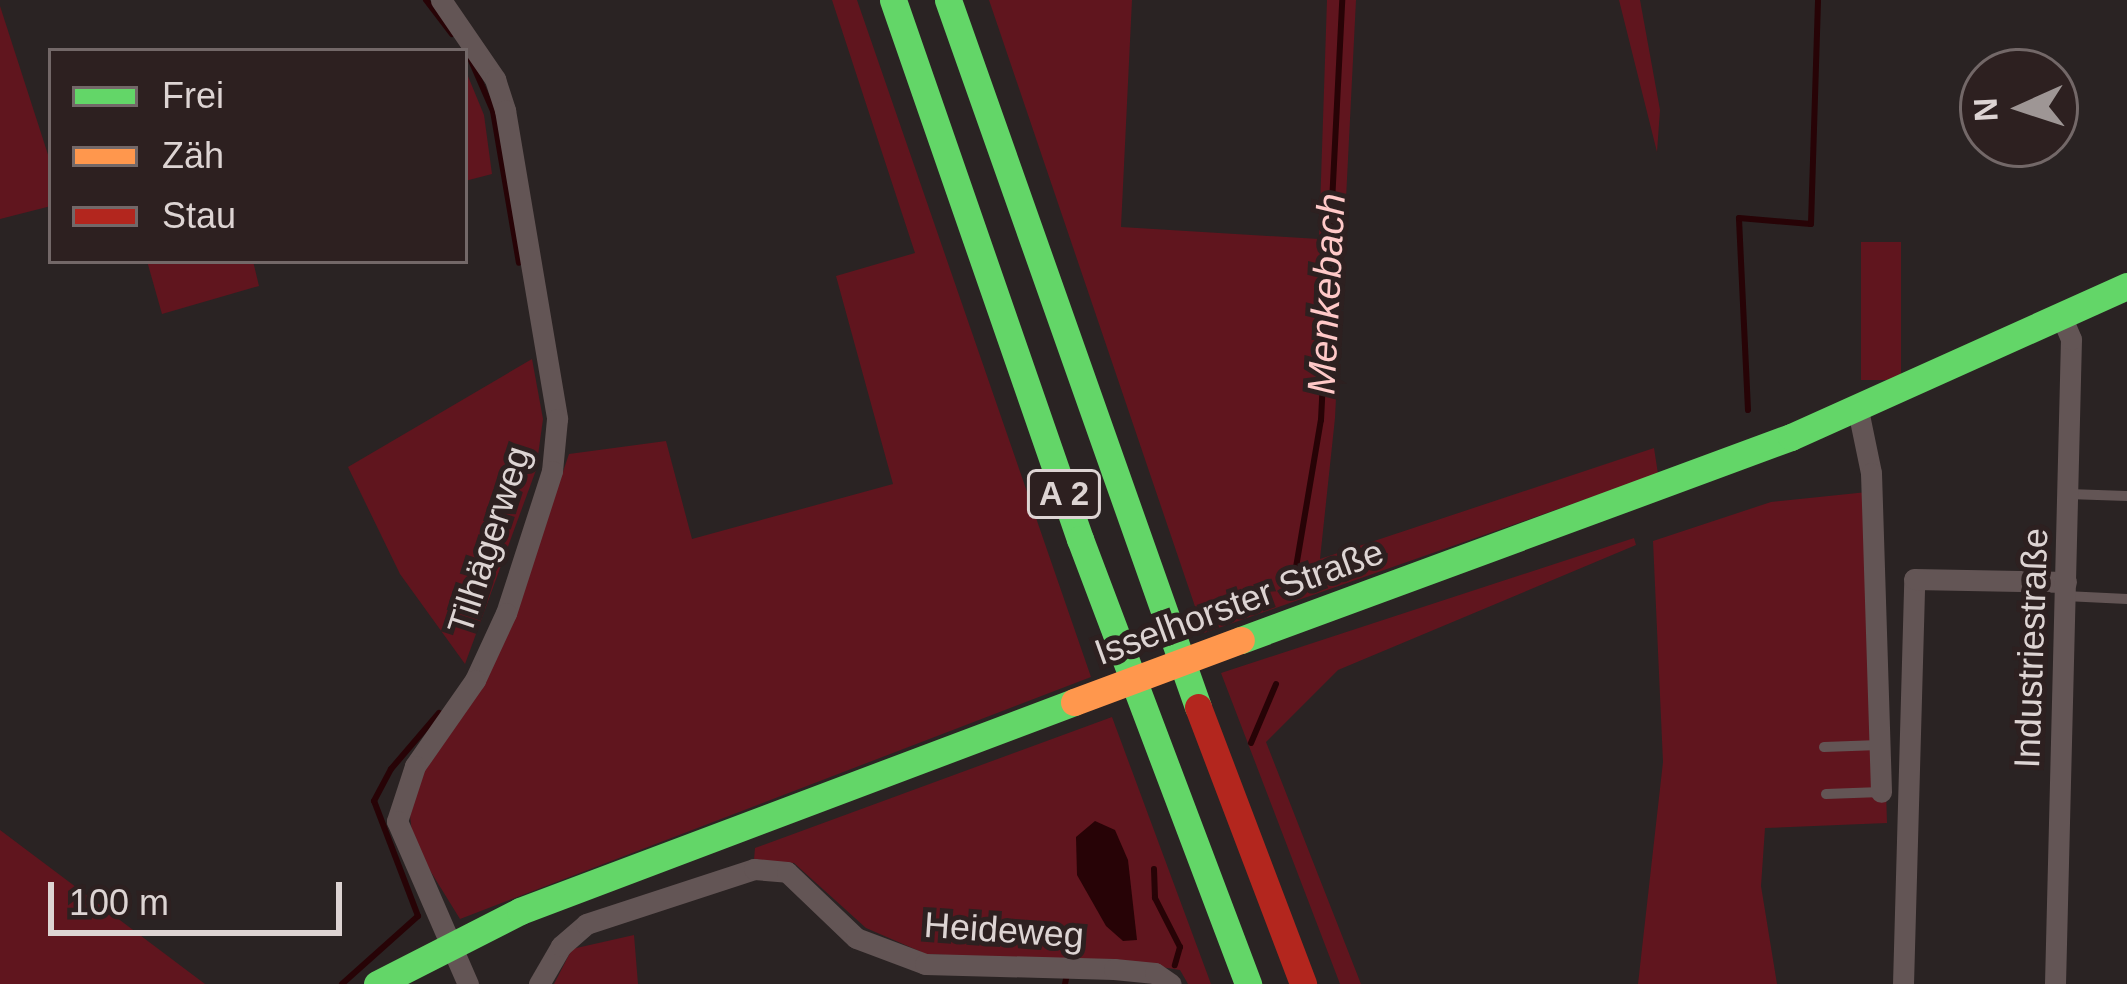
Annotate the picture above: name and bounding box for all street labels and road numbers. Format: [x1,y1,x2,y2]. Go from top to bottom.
street label: Tilhägerweg [438,441,540,639]
road number: A 2 [1025,467,1103,521]
street label: Industriestraße [2005,527,2057,769]
street label: Isselhorster Straße [1089,530,1389,674]
street label: Heideweg [923,903,1085,957]

